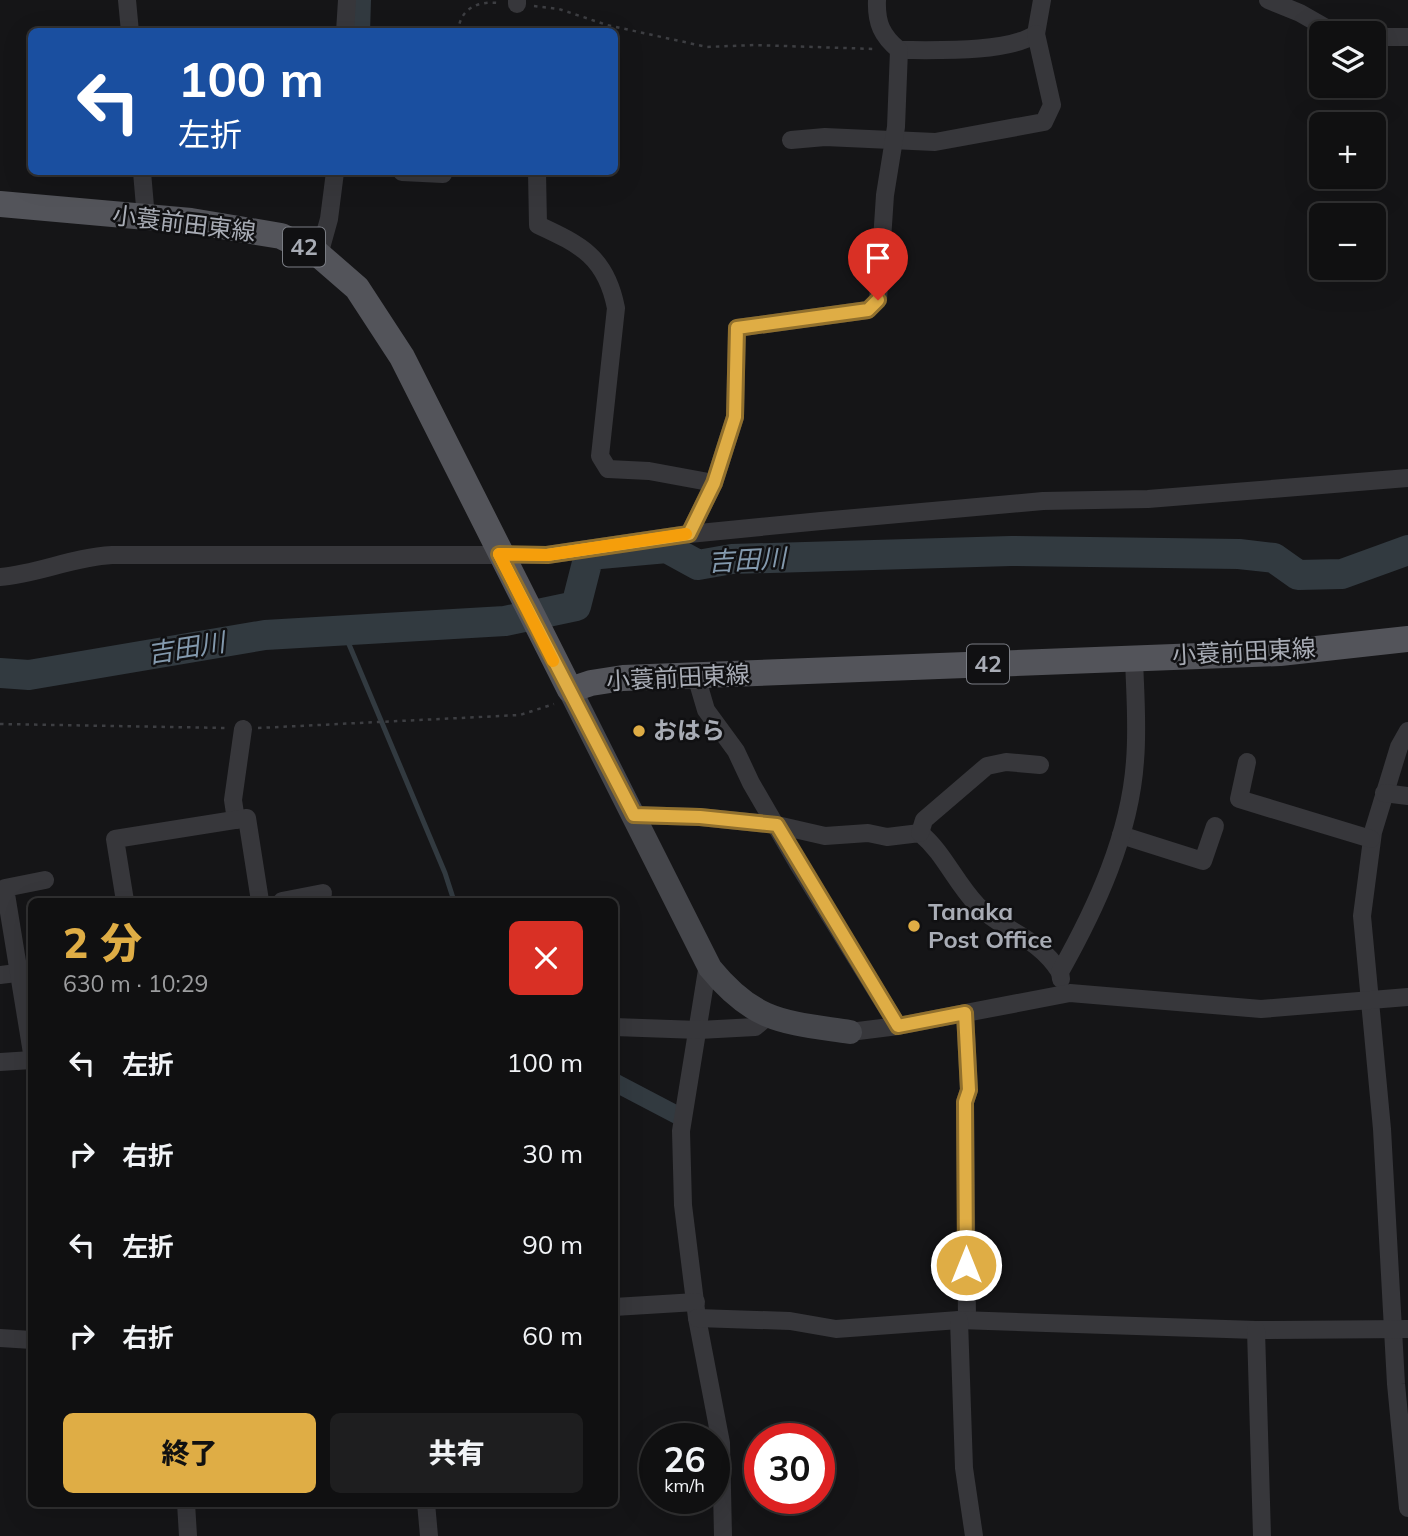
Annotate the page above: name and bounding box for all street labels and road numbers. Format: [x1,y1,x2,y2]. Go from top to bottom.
street label: 小蓑前田東線 [111,199,257,247]
road number: 42 [283,228,325,266]
street label: 小蓑前田東線 [1171,632,1317,670]
road number: 42 [967,644,1009,684]
street label: 小蓑前田東線 [605,658,751,696]

